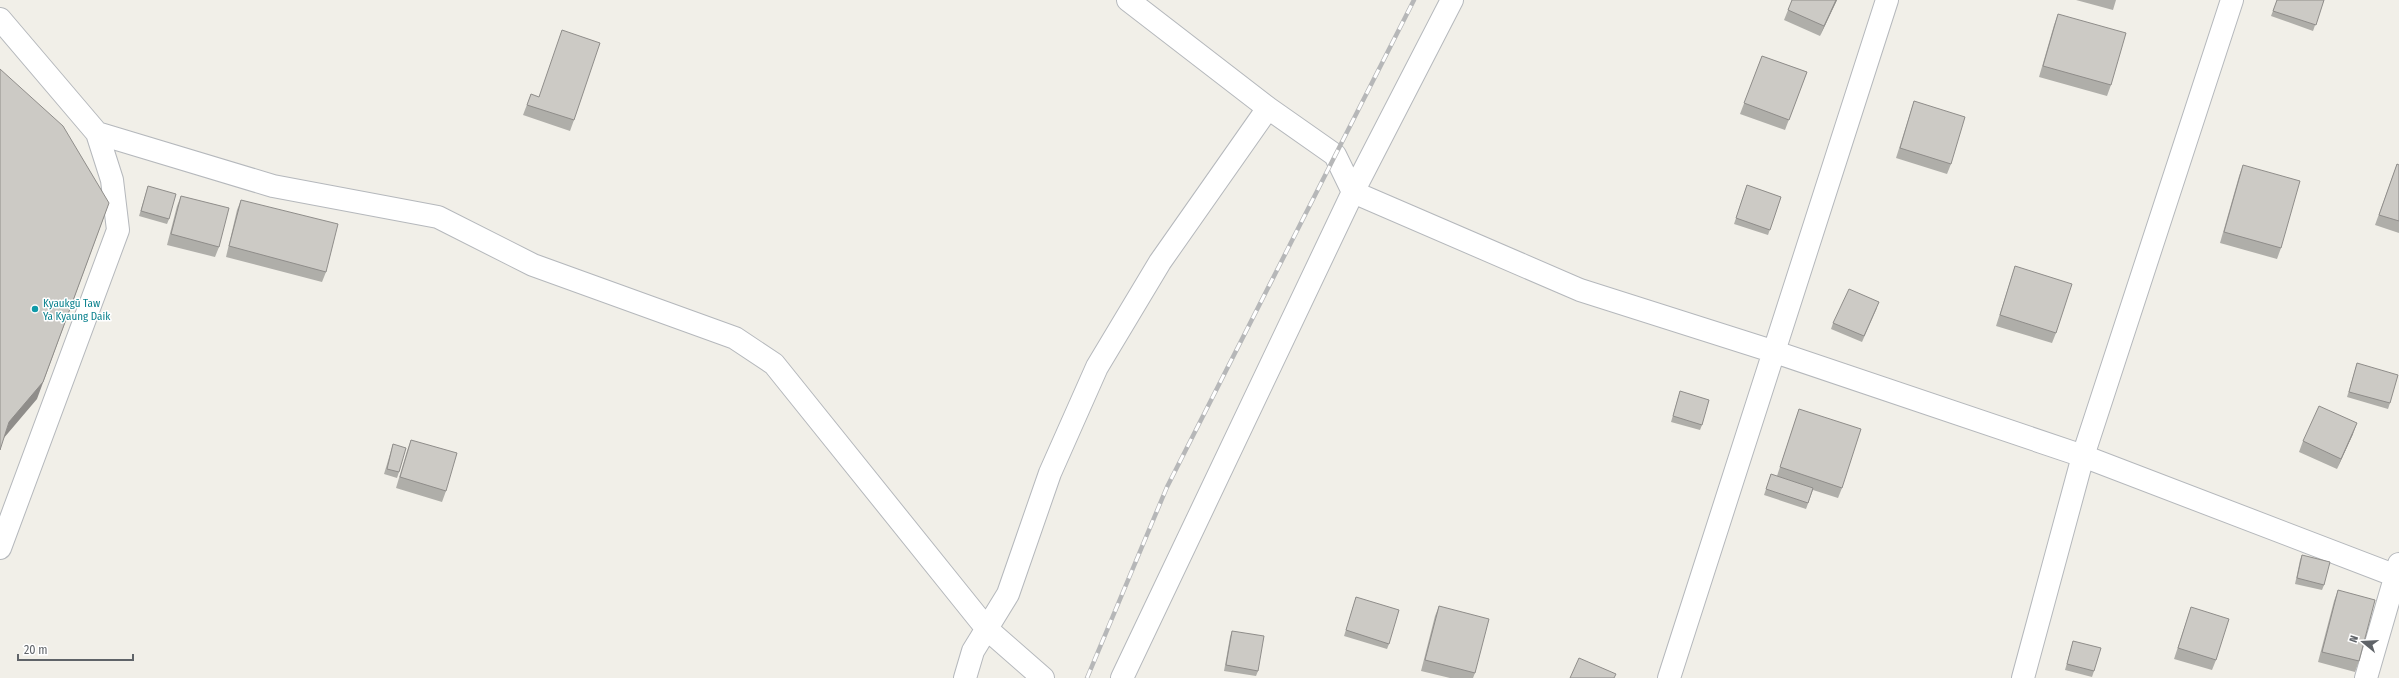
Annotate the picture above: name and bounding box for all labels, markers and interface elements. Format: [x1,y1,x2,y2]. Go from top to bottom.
place label: Kyaukgū Taw Ya Kyaung Daik [43,297,111,323]
marker: Kyaukgū Taw Ya Kyaung Daik [30,304,40,314]
north arrow [2343,622,2383,662]
text: N [2347,634,2361,644]
scale bar [18,636,133,662]
text: 20 m [24,643,48,657]

